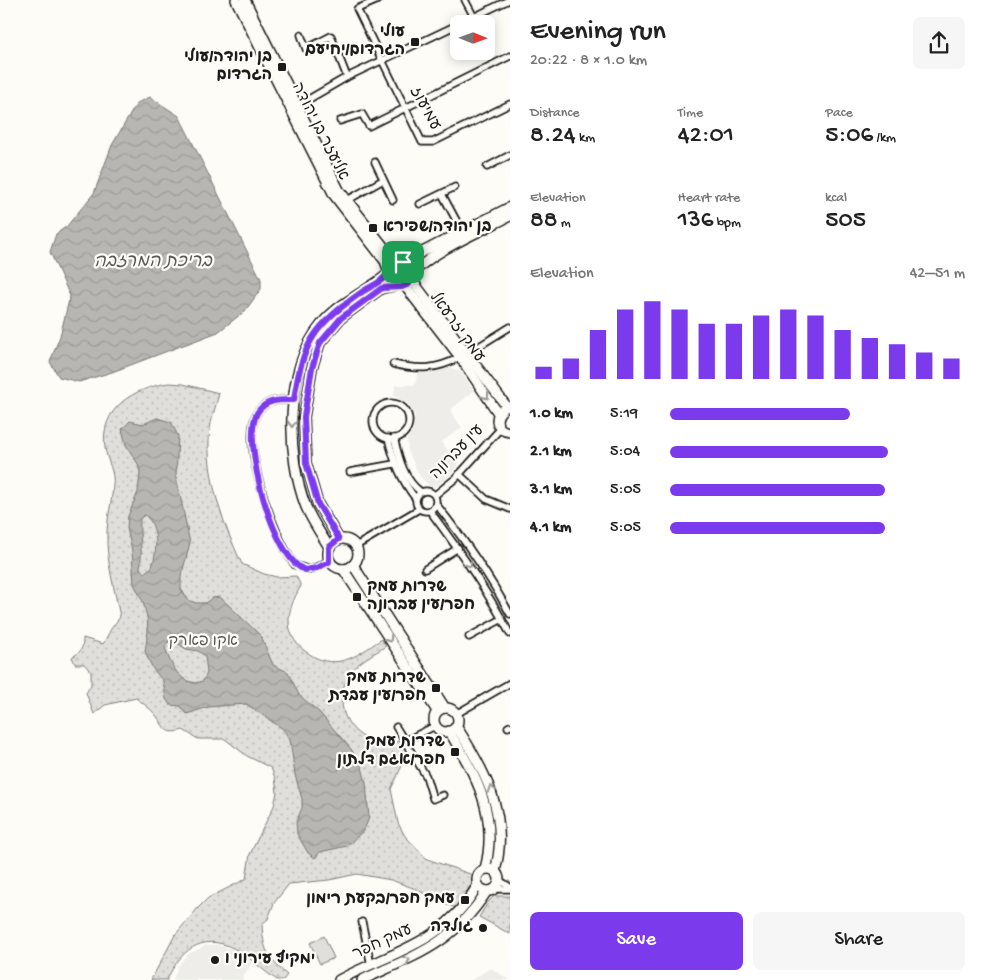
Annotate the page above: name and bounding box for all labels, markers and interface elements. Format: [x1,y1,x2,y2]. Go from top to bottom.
north arrow [450,15,495,60]
map controls [450,15,495,60]
text: Evening run [530,16,666,49]
button: share [913,17,965,69]
place label: עולי הגרדום/יחיעם [305,22,405,61]
marker: עולי הגרדום/יחיעם [409,36,421,48]
place label: בן יהודה/עולי הגרדום [184,47,272,86]
text: 20:22 · 8 × 1.0 km [530,52,647,71]
marker: בן יהודה/עולי הגרדום [276,61,288,73]
street label: אליעזר בן יהודה [286,79,354,184]
street label: עמיעוז [404,84,444,134]
text: Distance [530,105,579,122]
text: Time [678,105,703,122]
text: Pace [825,105,853,122]
text: 8.24 [530,122,576,151]
text: 42:01 [678,122,734,151]
text: 5:06 [825,122,873,151]
text: km [576,130,595,147]
text: /km [873,130,896,147]
text: Elevation [530,190,586,207]
text: Heart rate [678,190,740,207]
text: kcal [825,190,847,207]
text: 88 [530,207,557,236]
text: 136 [678,207,713,236]
text: 505 [825,207,866,236]
text: m [557,215,571,232]
text: bpm [713,215,741,232]
place label: בן יהודה/שפירא [383,219,492,238]
marker: בן יהודה/שפירא [367,222,379,234]
pin [382,241,424,283]
icon: arrive [389,248,417,276]
water label: בריכת המרזבה [94,252,213,273]
text: Elevation [530,265,594,284]
text: 42–51 m [910,265,965,284]
street label: עמק יזרעאל [424,288,489,367]
one-way arrow [480,390,489,399]
text: 1.0 km [530,405,573,424]
text: 5:19 [610,405,638,424]
one-way arrow [287,421,298,429]
street label: עין עברונה [427,422,489,484]
text: 2.1 km [530,443,572,462]
text: 5:04 [610,443,640,462]
text: 3.1 km [530,481,572,500]
text: 5:05 [610,481,641,500]
text: 4.1 km [530,519,571,538]
text: 5:05 [610,519,641,538]
one-way arrow [463,559,473,568]
place label: שדרות עמק חפר/עין עברונה [367,579,475,616]
marker: שדרות עמק חפר/עין עברונה [351,591,363,603]
park label: אקו פארק [168,633,238,652]
one-way arrow [383,633,392,643]
place label: שדרות עמק חפר/עין עבדת [328,670,427,707]
marker: שדרות עמק חפר/עין עבדת [430,682,442,694]
place label: שדרות עמק חפר/אגם דלתון [337,734,446,771]
marker: שדרות עמק חפר/אגם דלתון [449,746,461,758]
one-way arrow [487,785,497,794]
place label: עמק חפר/בקעת רימון [306,891,455,910]
marker: עמק חפר/בקעת רימון [459,894,471,906]
button: Save [530,912,743,970]
button: Share [753,912,965,970]
place label: גולדה [431,917,473,938]
street label: עמק חפר [350,921,416,965]
marker: גולדה [477,922,489,934]
place label: מקיף עירוני ו' [225,949,315,970]
marker: מקיף עירוני ו' [209,954,221,966]
one-way arrow [402,955,411,966]

